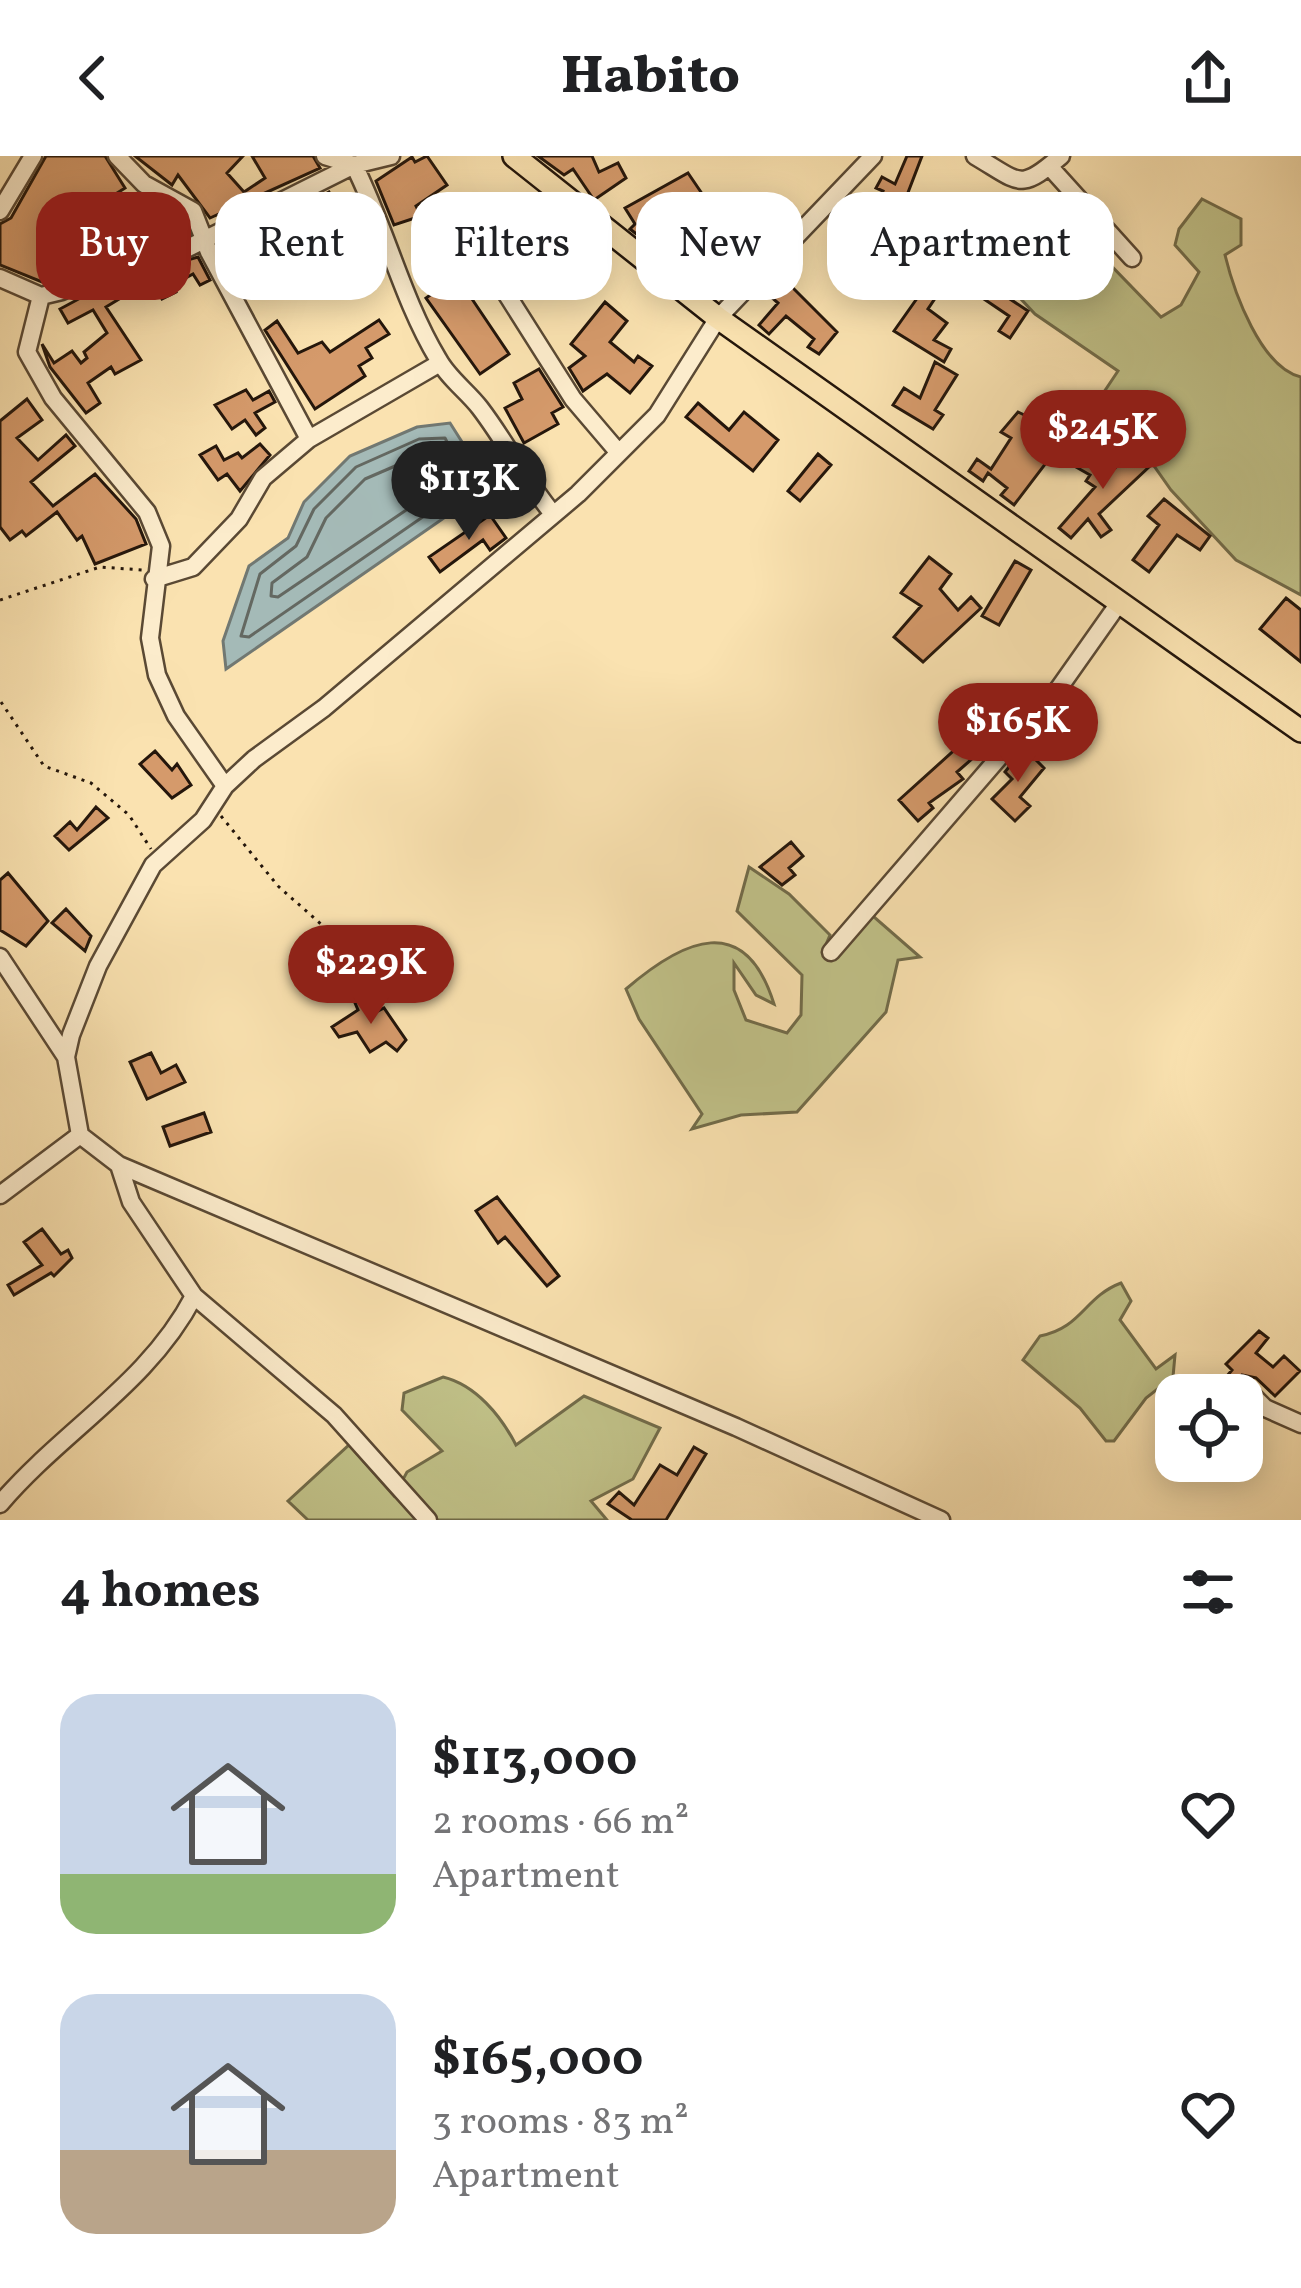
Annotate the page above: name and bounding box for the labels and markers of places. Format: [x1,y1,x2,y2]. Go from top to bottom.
pin: $245K [1019,390,1187,492]
pin: $113K [385,441,553,543]
pin: $165K [934,683,1102,785]
pin: $229K [287,925,455,1027]

